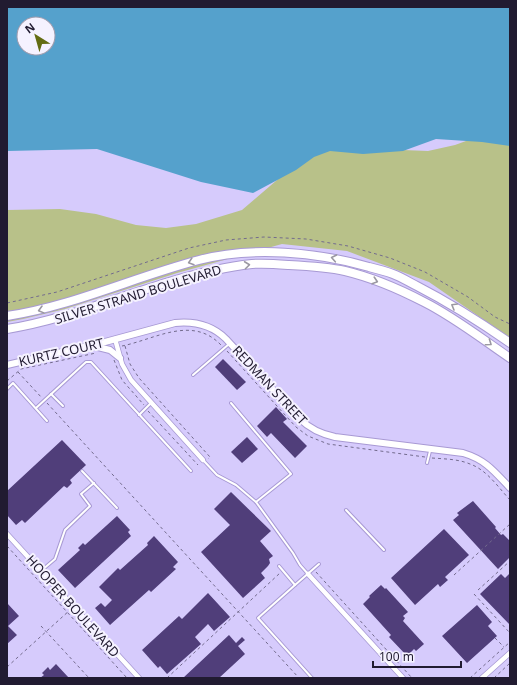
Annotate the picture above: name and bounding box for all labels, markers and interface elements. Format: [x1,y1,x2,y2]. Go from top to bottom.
north arrow [16,16,56,56]
text: N [22,19,38,36]
one-way arrow [331,255,337,263]
one-way arrow [188,257,195,266]
street label: SILVER STRAND BOULEVARD [52,260,224,328]
one-way arrow [244,261,250,270]
one-way arrow [371,276,378,285]
one-way arrow [451,304,458,311]
one-way arrow [38,305,44,313]
street label: KURTZ COURT [17,333,106,371]
one-way arrow [484,338,491,345]
street label: REDMAN STREET [229,341,312,429]
street label: HOOPER BOULEVARD [22,551,124,661]
scale bar [373,643,461,669]
text: 100 m [379,648,414,665]

